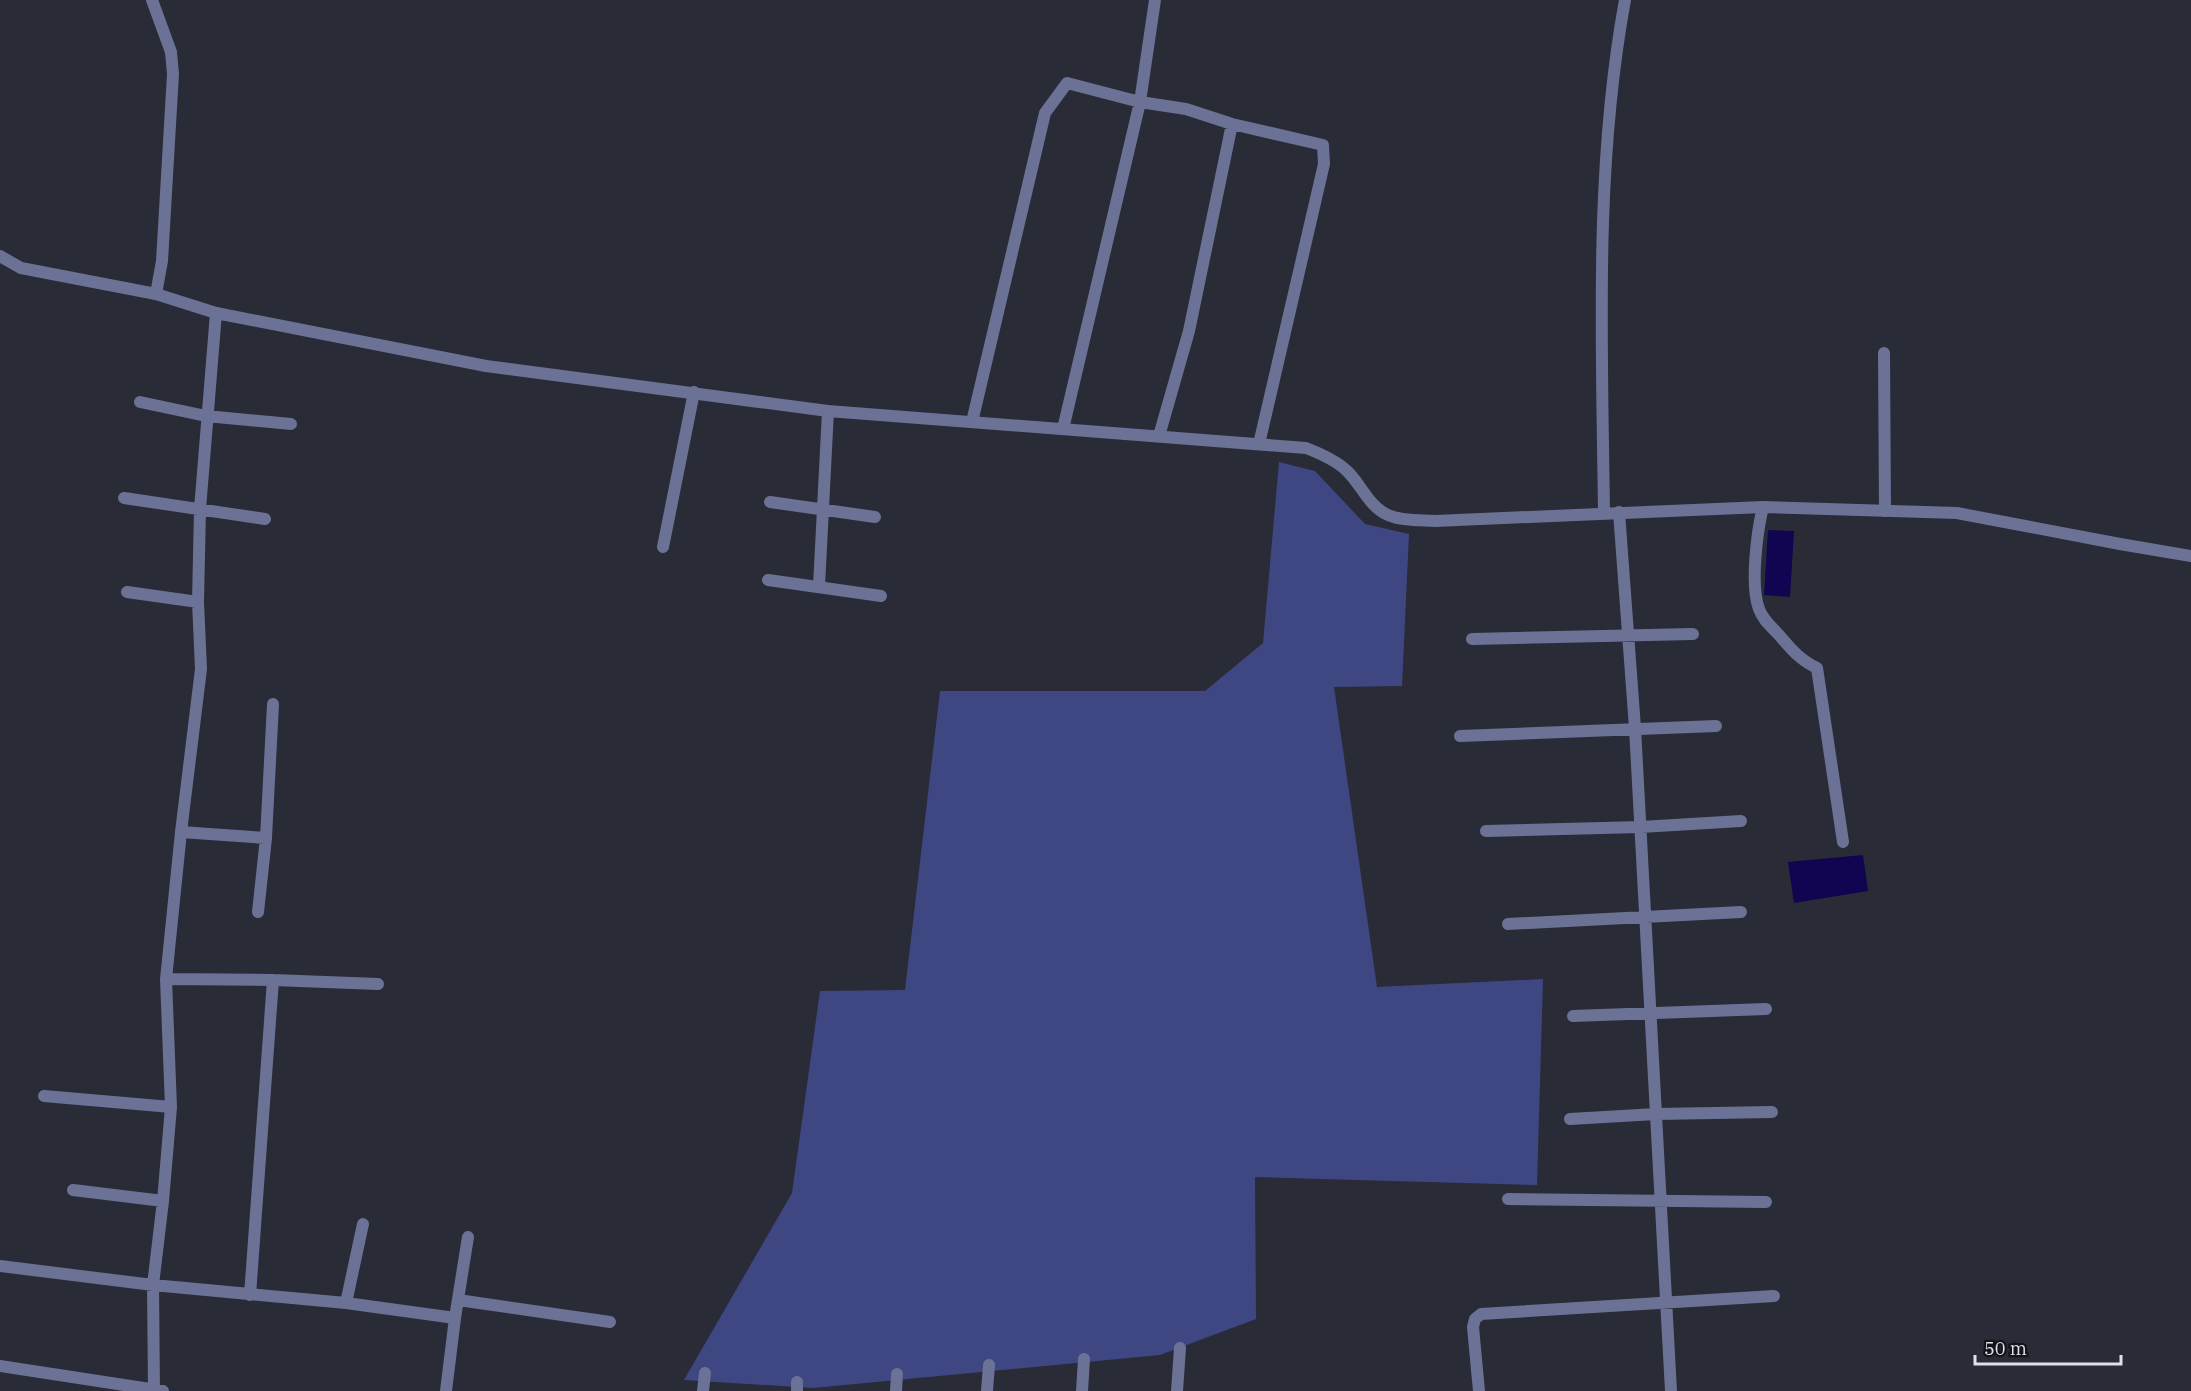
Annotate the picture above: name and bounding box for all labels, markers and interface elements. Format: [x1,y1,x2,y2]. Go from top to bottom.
scale bar [1975,1328,2120,1366]
text: 50 m [1984,1337,2027,1360]

